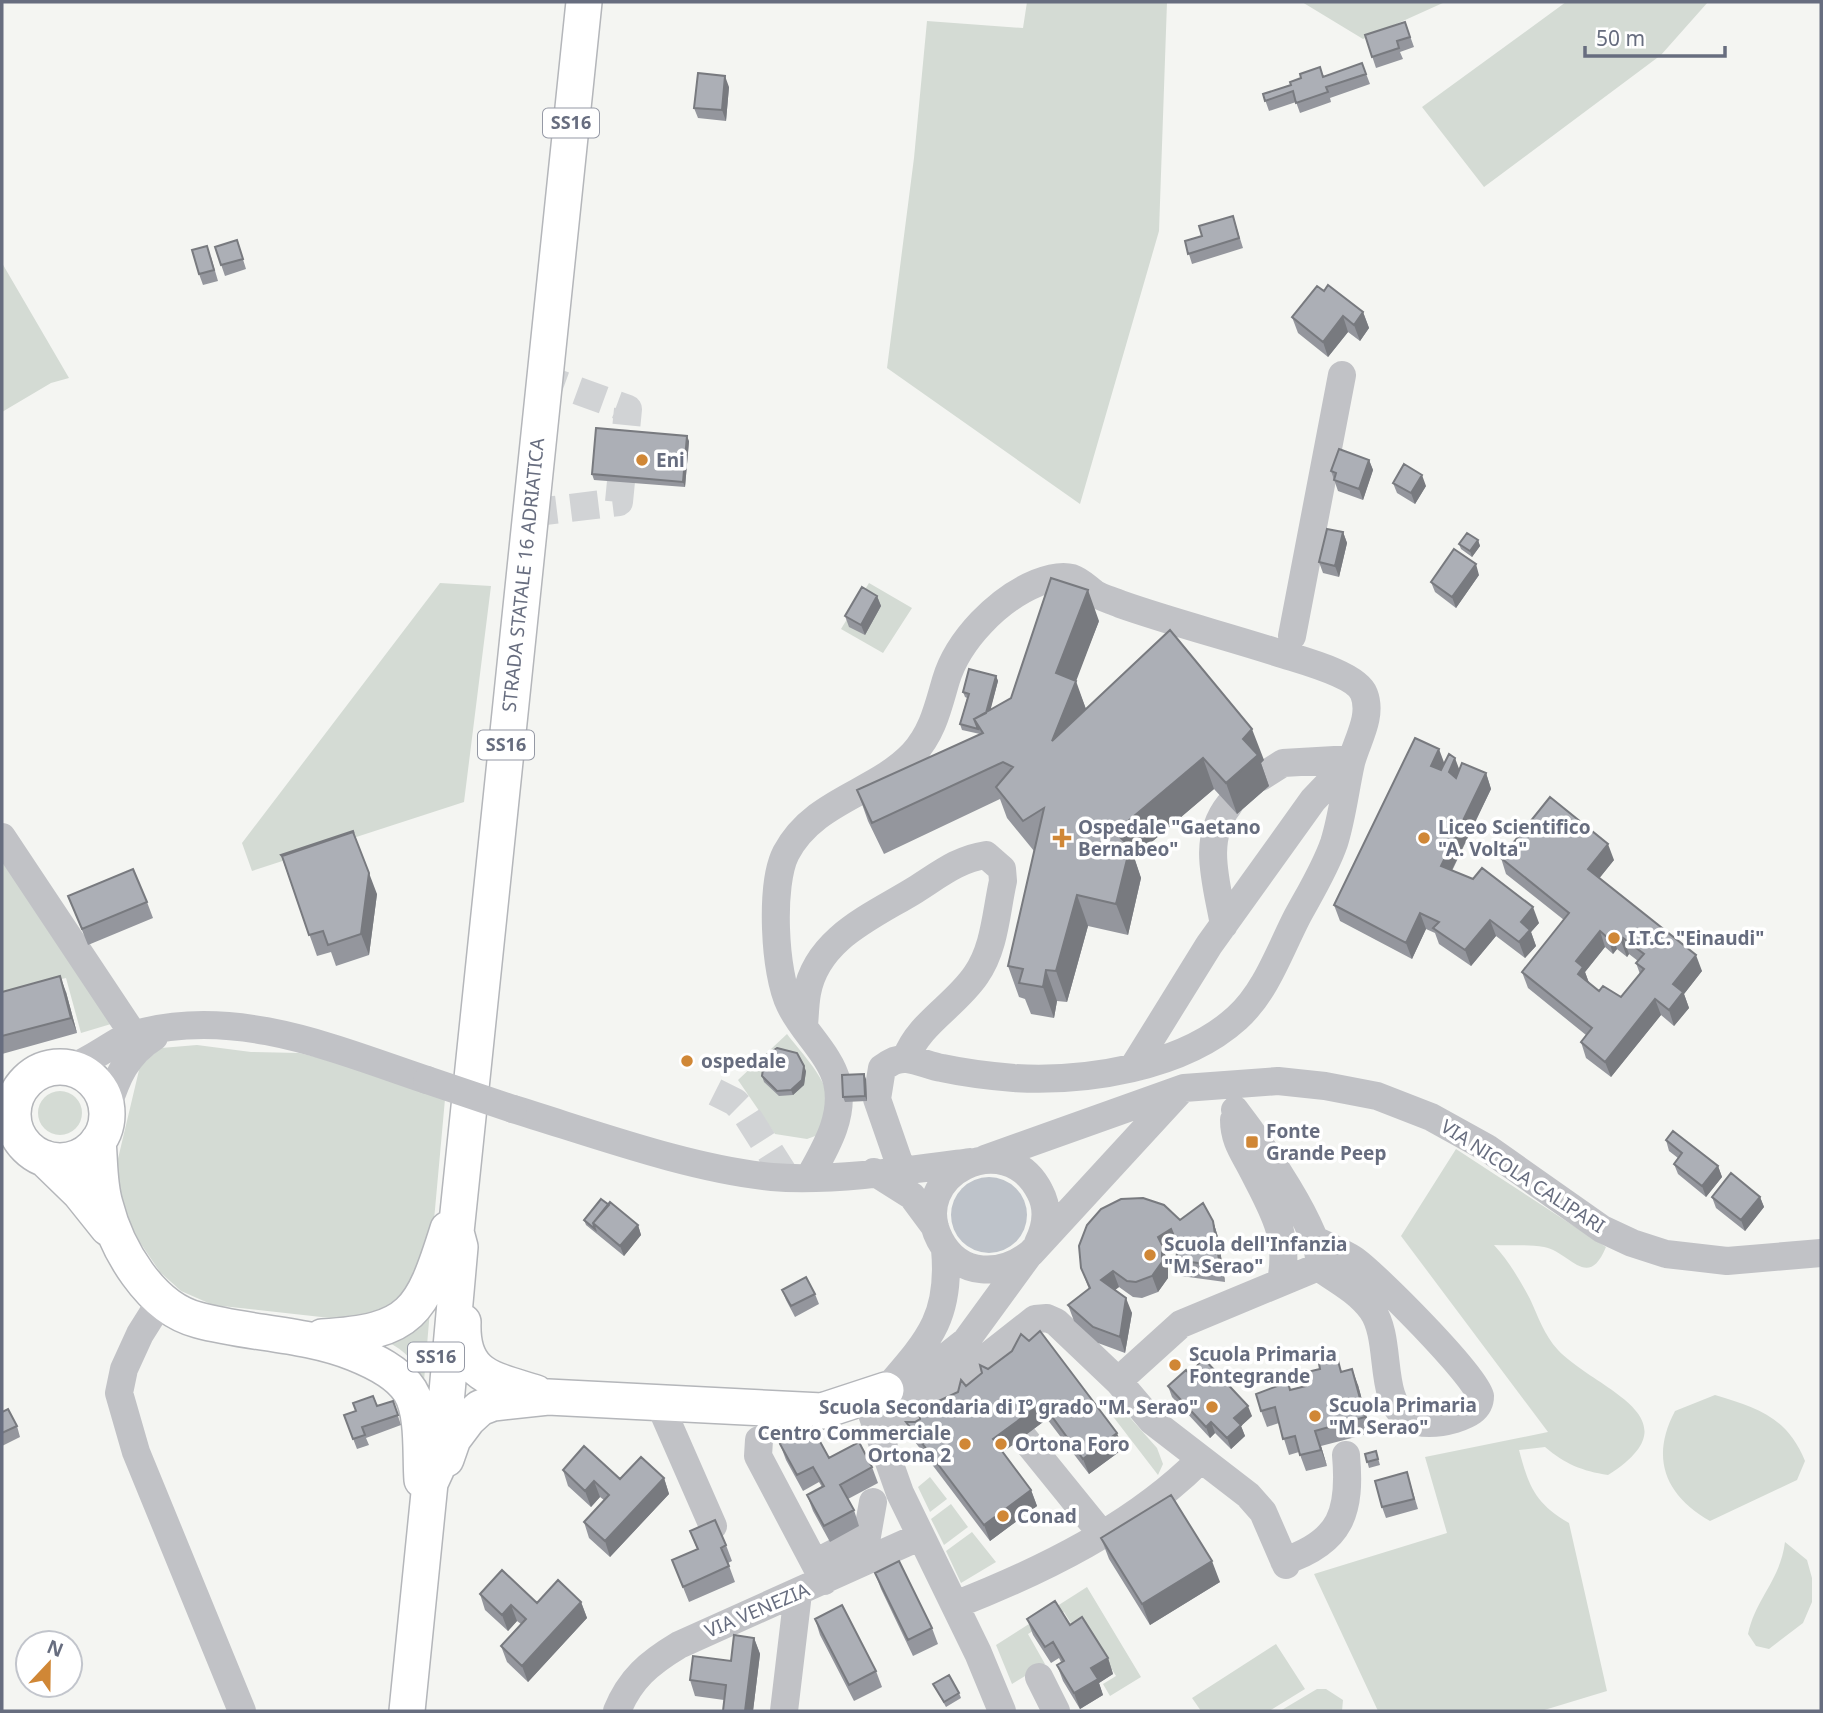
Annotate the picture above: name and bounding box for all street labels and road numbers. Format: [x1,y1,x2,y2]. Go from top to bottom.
road number: SS16 [543,109,599,138]
street label: STRADA STATALE 16 ADRIATICA [496,436,550,713]
road number: SS16 [478,730,534,760]
street label: VIA NICOLA CALIPARI [1436,1113,1610,1239]
road number: SS16 [408,1342,464,1372]
street label: VIA VENEZIA [701,1576,814,1644]

